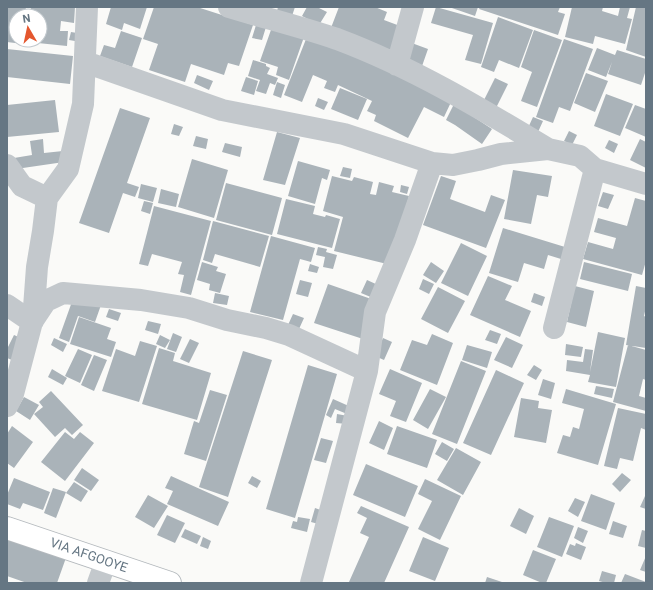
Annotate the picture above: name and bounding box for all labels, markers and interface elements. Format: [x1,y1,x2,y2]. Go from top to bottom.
north arrow [8,8,48,48]
text: N [22,12,32,26]
street label: VIA AFGOOYE [48,535,130,575]

